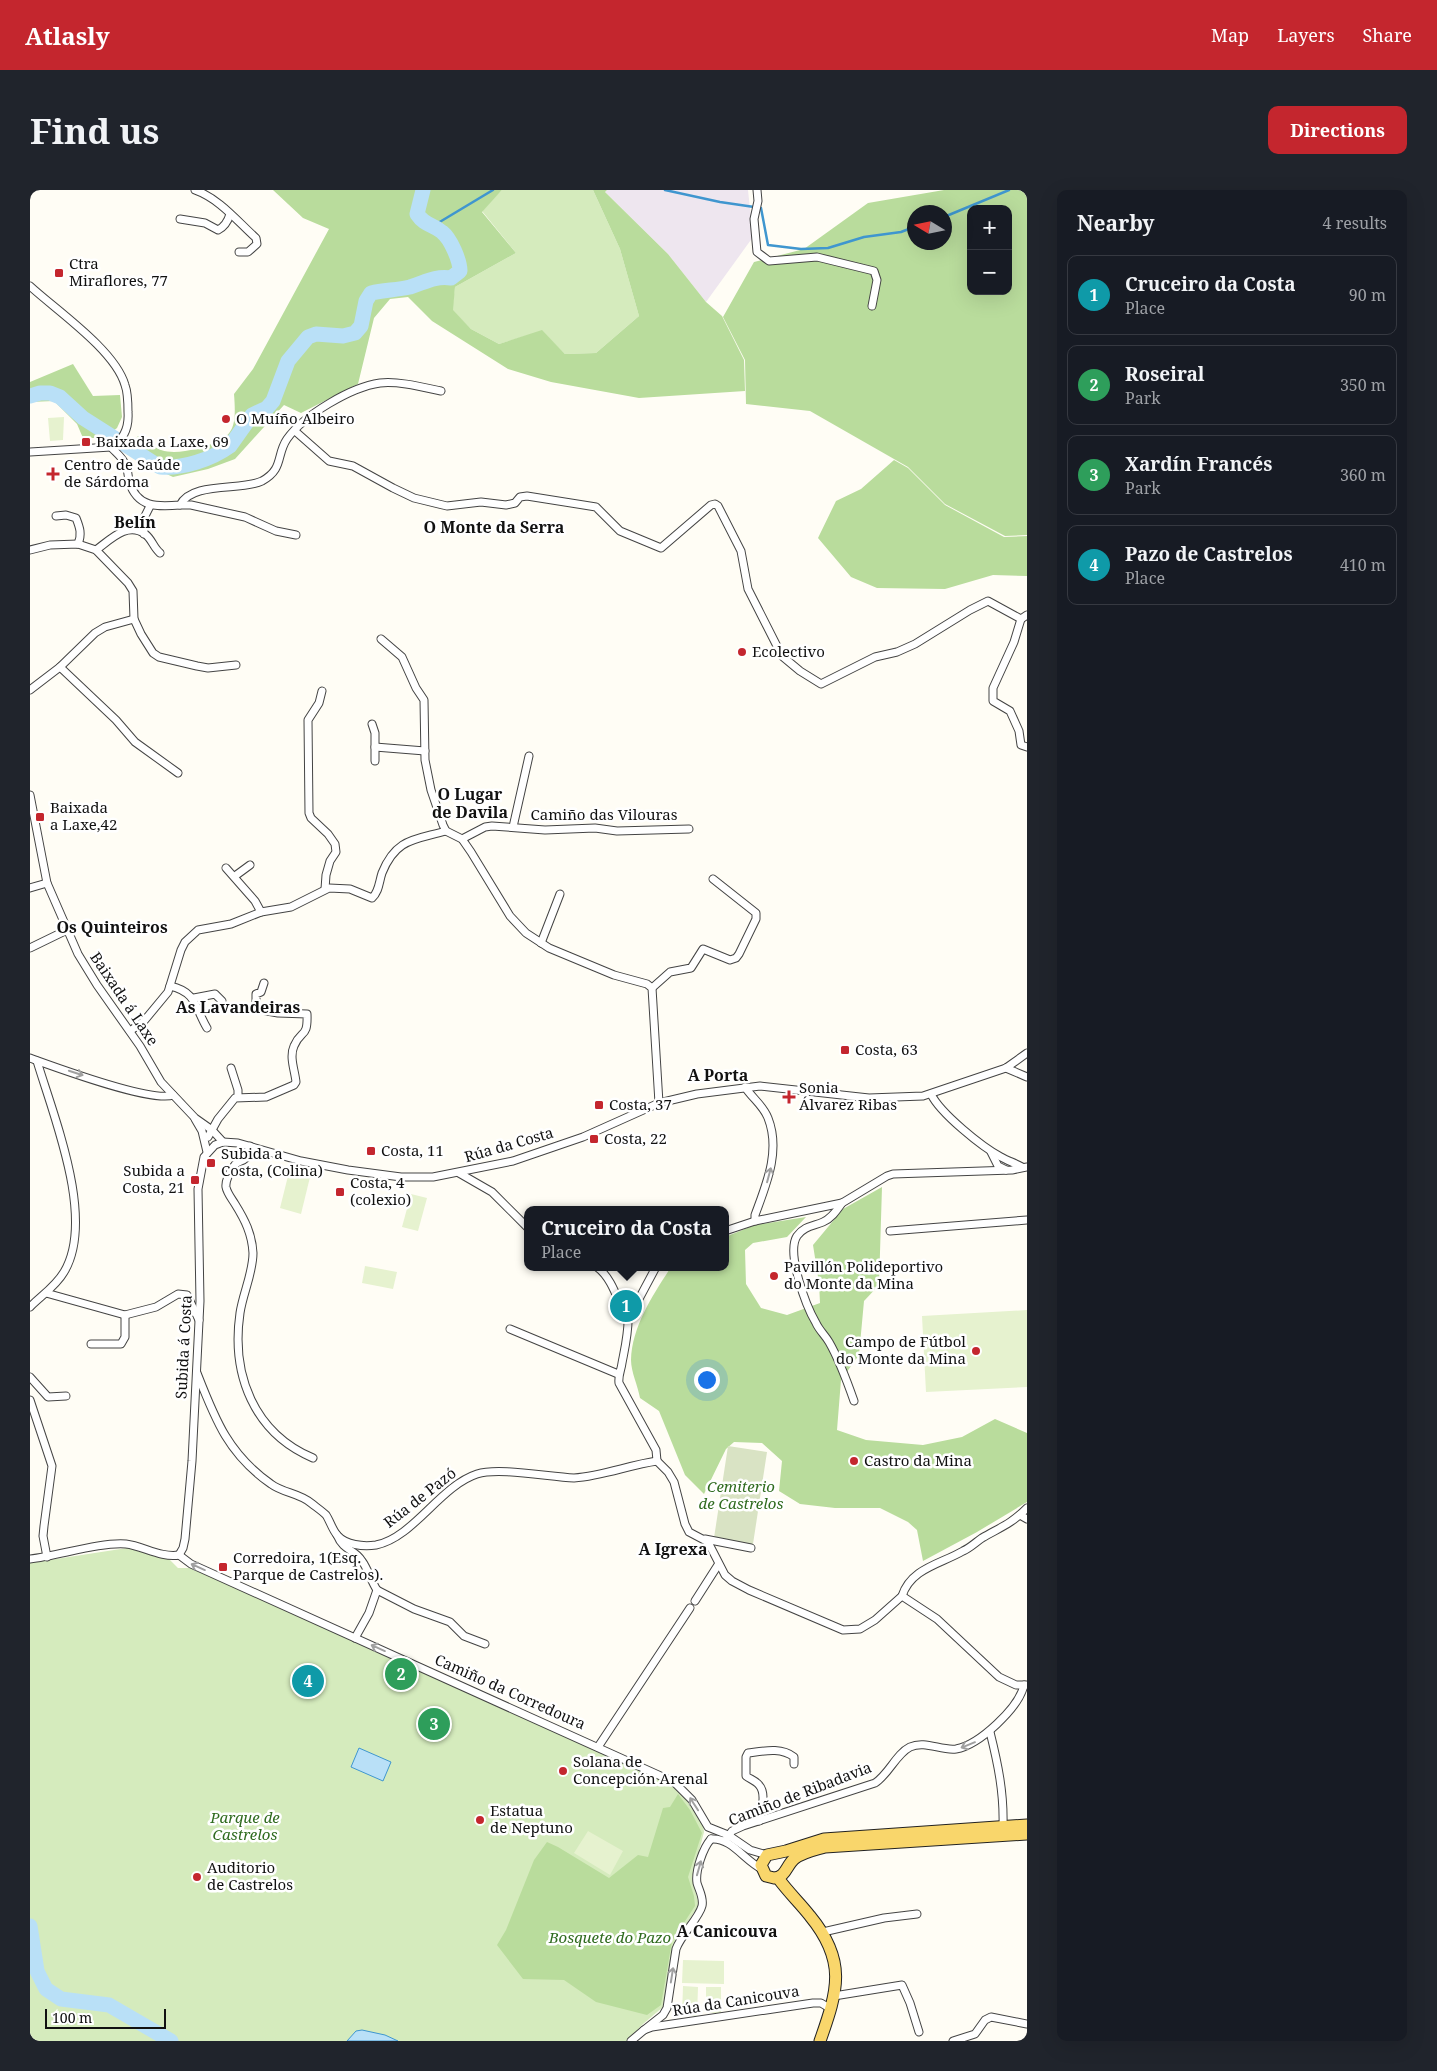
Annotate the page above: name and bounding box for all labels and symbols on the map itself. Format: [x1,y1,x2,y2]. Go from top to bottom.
north arrow [907,205,952,250]
place label: Ctra Miraflores, 77 [69,253,168,290]
marker: Ctra Miraflores, 77 [53,267,65,279]
place label: O Muíño Albeiro [236,408,355,428]
marker: O Muíño Albeiro [220,413,232,425]
place label: Baixada a Laxe, 69 [96,431,229,451]
marker: Baixada a Laxe, 69 [80,436,92,448]
place label: Centro de Saúde de Sárdoma [64,454,180,491]
marker: Centro de Saúde de Sárdoma [46,467,60,481]
district label: Belín [114,511,156,533]
district label: O Monte da Serra [424,516,565,538]
place label: Ecolectivo [752,641,825,661]
marker: Ecolectivo [736,646,748,658]
district label: O Lugar de Davila [432,783,508,823]
place label: Baixada a Laxe,42 [50,797,117,834]
street label: Camiño das Vilouras [531,804,678,824]
marker: Baixada a Laxe,42 [34,811,46,823]
district label: Os Quinteiros [56,916,168,938]
street label: Baixada á Laxe [86,948,163,1049]
district label: As Lavandeiras [176,996,301,1018]
place label: Costa, 63 [855,1039,918,1059]
marker: Costa, 63 [839,1044,851,1056]
district label: A Porta [688,1064,749,1086]
one-way arrow [68,1069,84,1079]
place label: Sonia Álvarez Ribas [799,1077,897,1114]
marker: Sonia Álvarez Ribas [783,1091,795,1103]
place label: Costa, 37 [609,1094,672,1114]
marker: Costa, 37 [593,1099,605,1111]
street label: Rúa da Costa [462,1122,556,1166]
place label: Costa, 22 [604,1128,667,1148]
marker: Costa, 22 [588,1133,600,1145]
place label: Costa, 11 [381,1140,444,1160]
place label: Subida a Costa, (Colina) [221,1143,323,1180]
marker: Costa, 11 [365,1145,377,1157]
marker: Subida a Costa, (Colina) [205,1157,217,1169]
place label: Subida a Costa, 21 [122,1160,185,1197]
one-way arrow [765,1167,774,1183]
place label: Costa, 4 (colexio) [350,1172,411,1209]
marker: Subida a Costa, 21 [189,1174,201,1186]
marker: Costa, 4 (colexio) [334,1186,346,1198]
place label: Pavillón Polideportivo do Monte da Mina [784,1256,943,1293]
marker: Pavillón Polideportivo do Monte da Mina [768,1270,780,1282]
pin: 1 [610,1287,642,1325]
street label: Subida á Costa [170,1295,196,1399]
place label: Campo de Fútbol do Monte da Mina [836,1331,966,1368]
marker: Campo de Fútbol do Monte da Mina [970,1345,982,1357]
your location [694,1367,720,1393]
place label: Castro da Mina [864,1450,972,1470]
marker: Castro da Mina [848,1455,860,1467]
street label: Rúa de Pazó [379,1463,460,1532]
park label: Cemiterio de Castrelos [699,1476,783,1513]
district label: A Igrexa [638,1538,708,1560]
place label: Corredoira, 1(Esq. Parque de Castrelos). [233,1547,383,1584]
marker: Corredoira, 1(Esq. Parque de Castrelos). [217,1561,229,1573]
one-way arrow [191,1562,206,1572]
one-way arrow [371,1643,386,1653]
street label: Camiño da Corredoura [432,1649,589,1733]
pin: 2 [385,1655,417,1693]
pin: 4 [292,1662,324,1700]
pin: 3 [418,1705,450,1743]
one-way arrow [961,1740,976,1750]
place label: Solana de Concepción Arenal [573,1751,708,1788]
street label: Camiño de Ribadavia [725,1757,874,1830]
marker: Solana de Concepción Arenal [557,1765,569,1777]
one-way arrow [689,1797,699,1811]
place label: Estatua de Neptuno [490,1800,573,1837]
park label: Parque de Castrelos [209,1807,280,1844]
marker: Estatua de Neptuno [474,1814,486,1826]
place label: Auditorio de Castrelos [207,1857,293,1894]
one-way arrow [695,1860,705,1876]
marker: Auditorio de Castrelos [191,1871,203,1883]
district label: A Canicouva [676,1920,778,1942]
park label: Bosquete do Pazo [548,1927,671,1947]
one-way arrow [667,1967,677,1983]
street label: Rúa da Canicouva [671,1980,801,2020]
scale bar [45,2006,166,2029]

